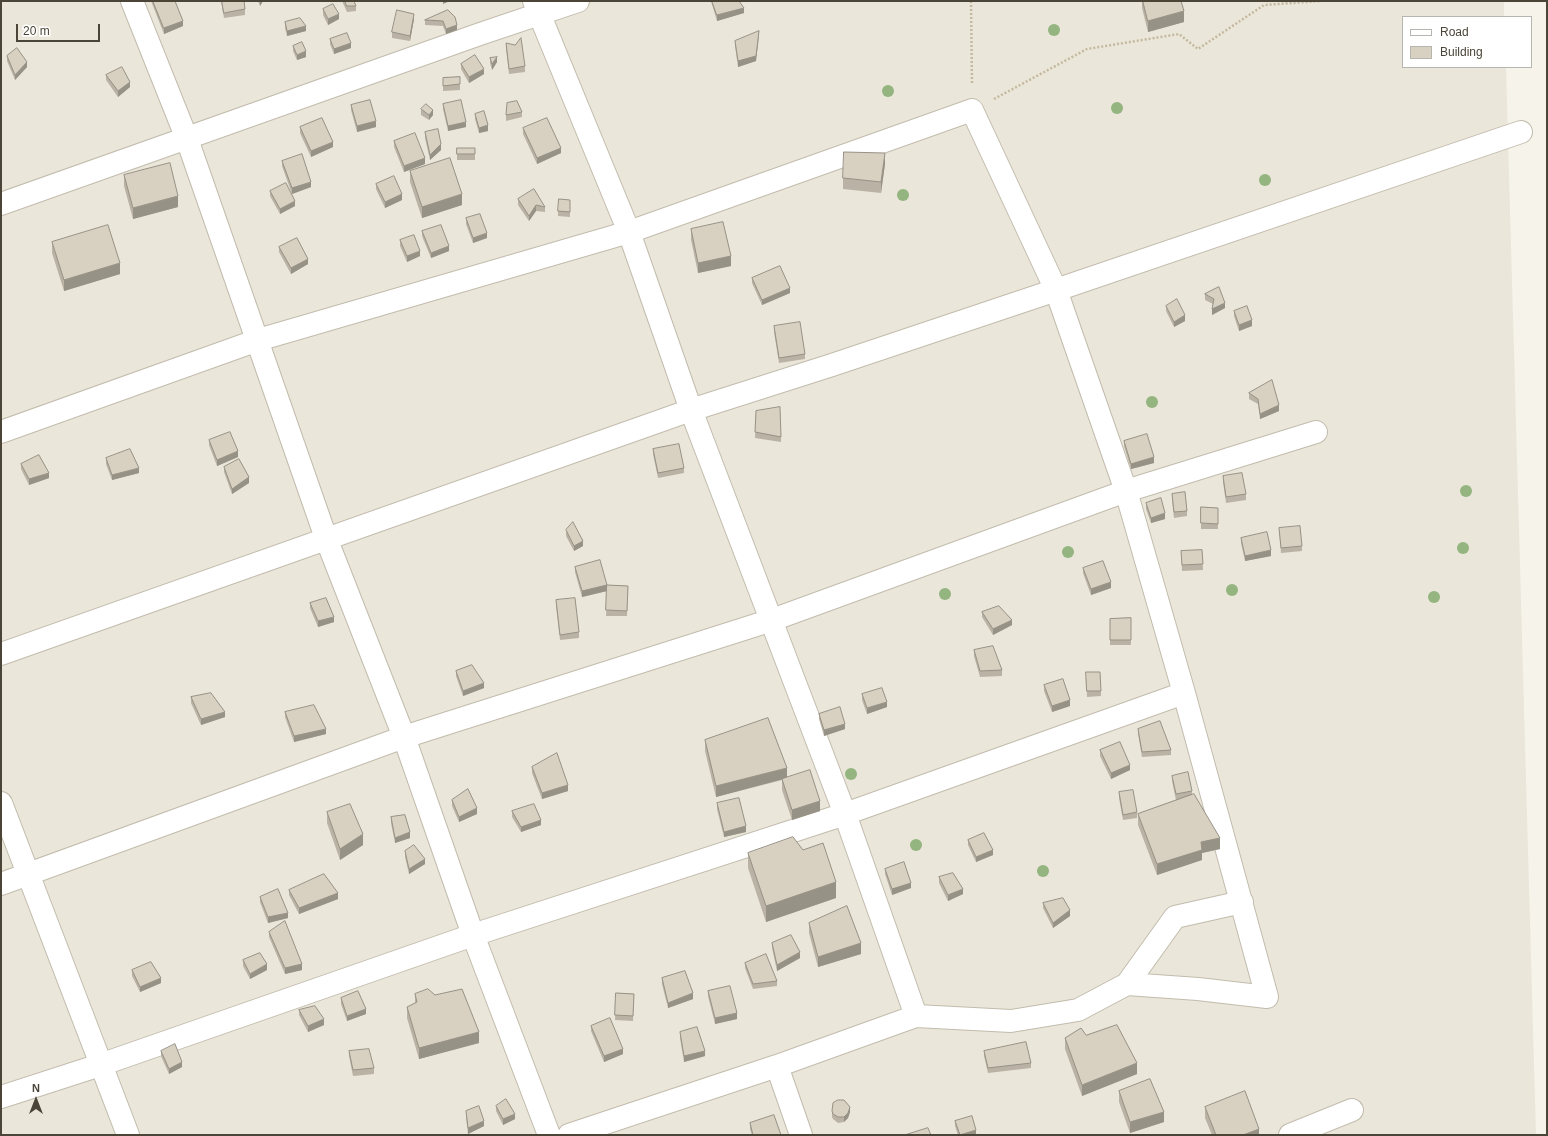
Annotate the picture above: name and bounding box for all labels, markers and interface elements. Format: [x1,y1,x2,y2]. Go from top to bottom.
scale bar [18,16,102,42]
legend [1402,16,1532,68]
text: 20 m [23,24,50,38]
text: Road [1440,25,1469,39]
text: Building [1440,45,1483,59]
north arrow [16,1080,56,1120]
text: N [32,1082,40,1094]

